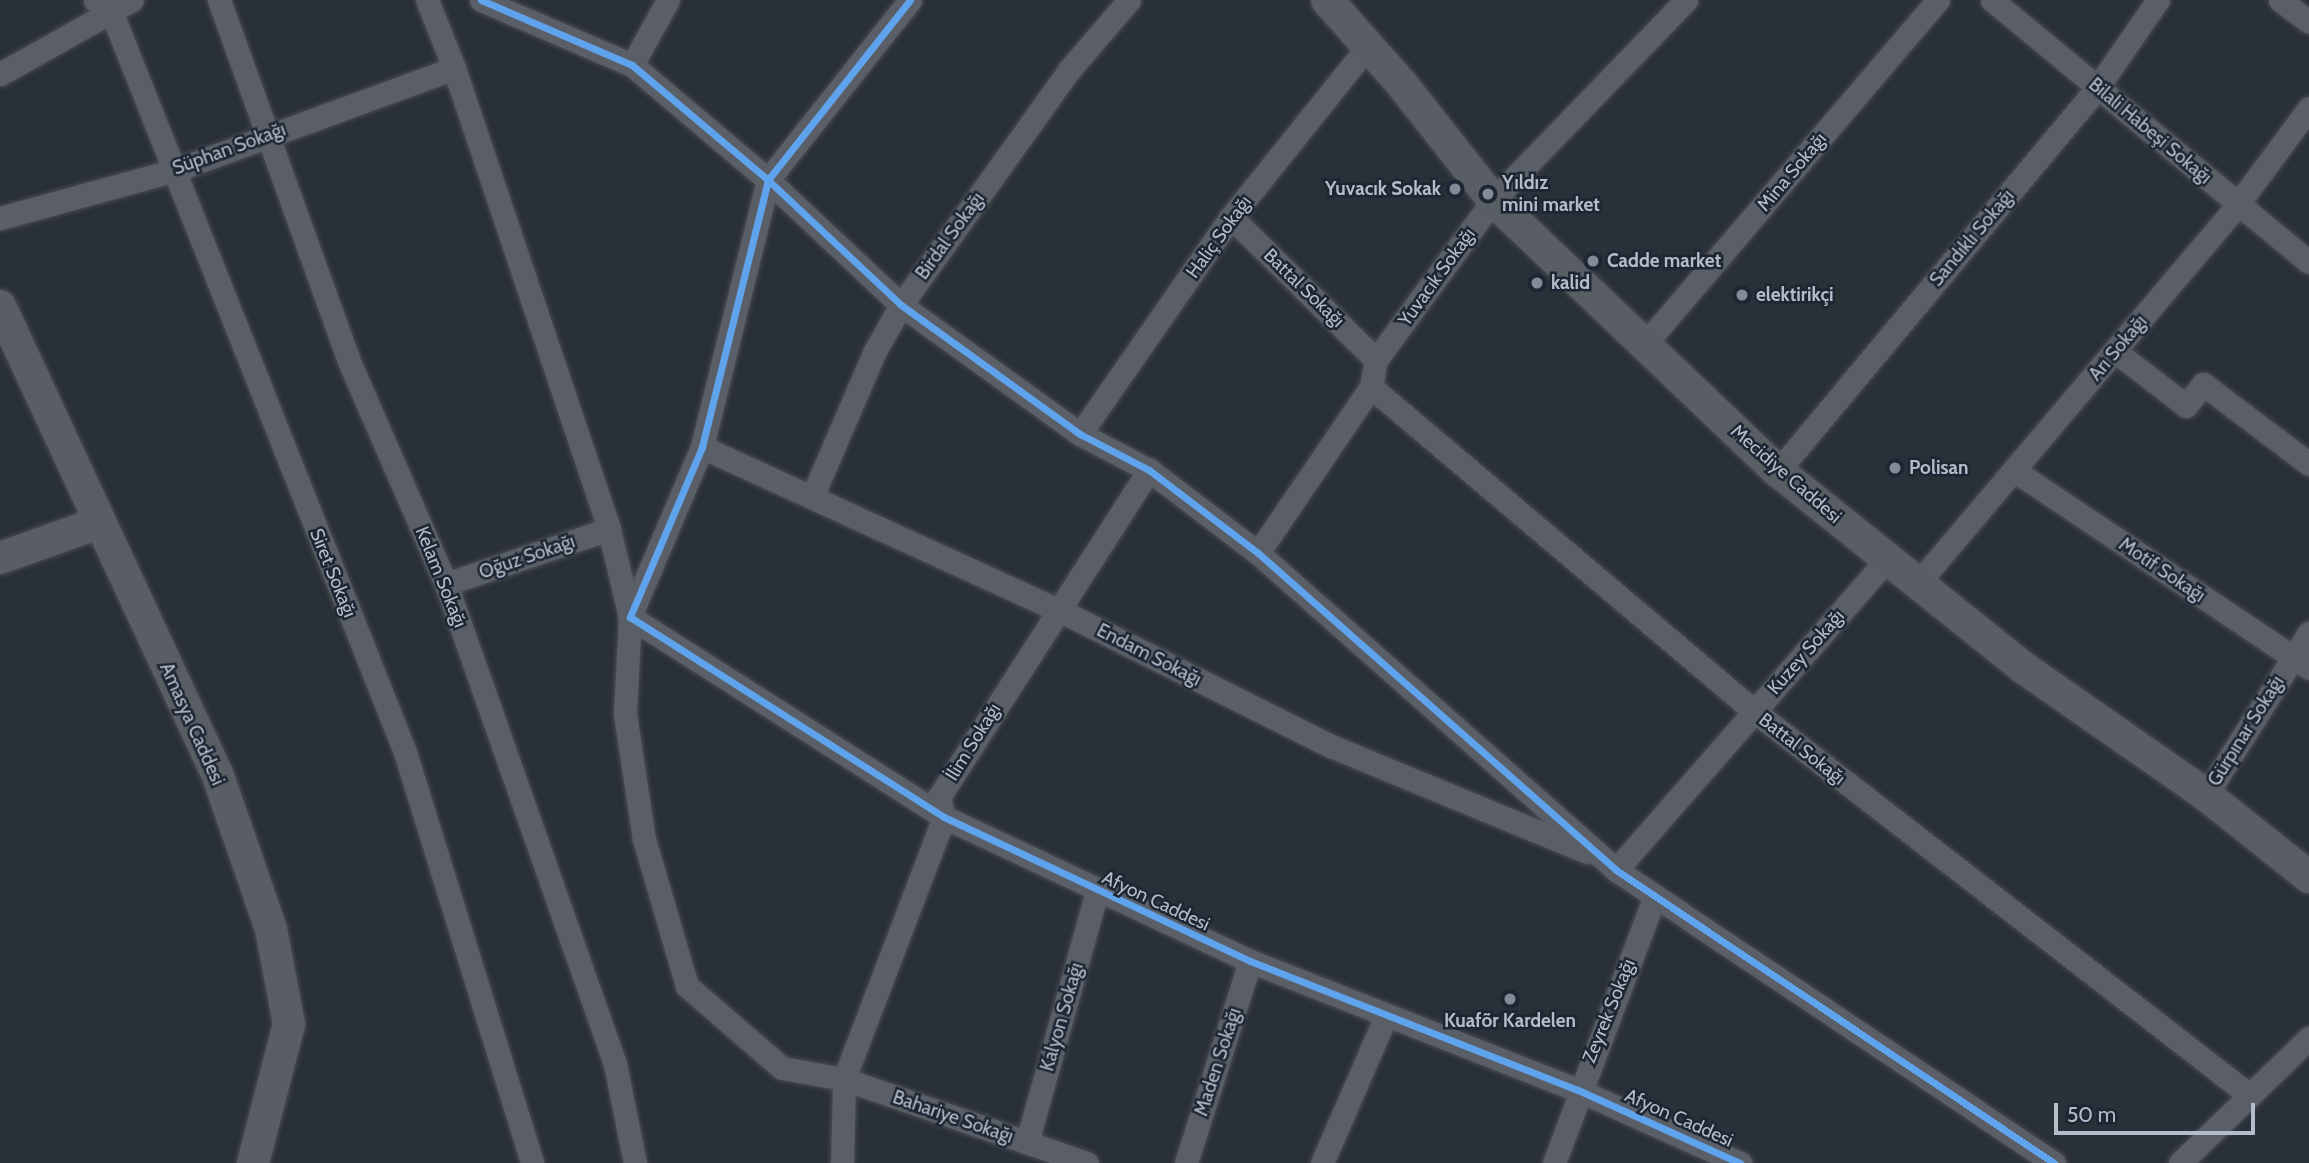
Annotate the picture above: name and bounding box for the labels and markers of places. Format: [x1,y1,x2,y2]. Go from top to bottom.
place label: Yıldız mini market [1502,172,1600,216]
place label: Yuvacık Sokak [1325,178,1441,200]
marker: Yuvacık Sokak [1447,181,1463,197]
marker: Yıldız mini market [1480,186,1496,202]
place label: Cadde market [1607,250,1721,272]
marker: Cadde market [1585,253,1601,269]
place label: kalid [1551,272,1590,294]
marker: kalid [1529,275,1545,291]
place label: elektirikçi [1756,284,1834,306]
marker: elektirikçi [1734,287,1750,303]
place label: Polisan [1909,457,1968,479]
marker: Polisan [1887,460,1903,476]
marker: Kuafõr Kardelen [1502,991,1518,1007]
place label: Kuafõr Kardelen [1444,1010,1576,1032]

